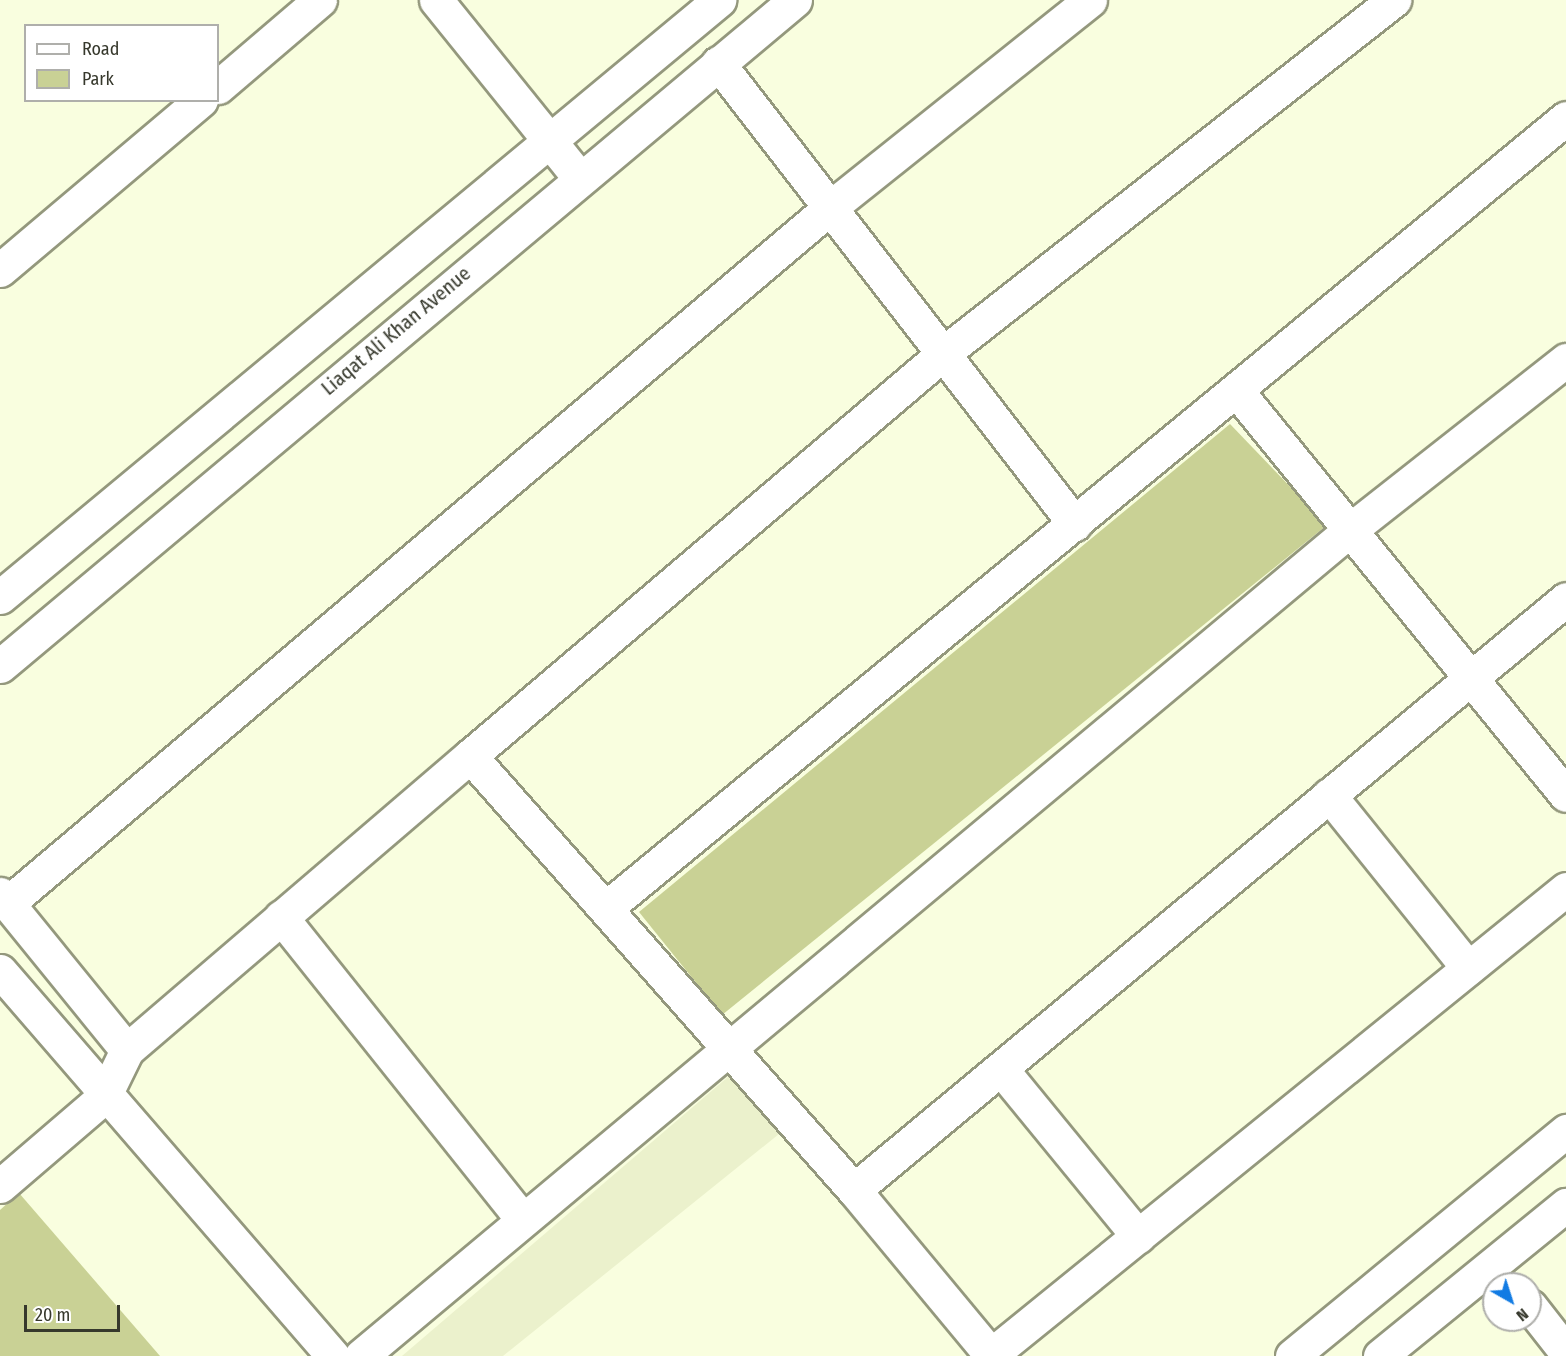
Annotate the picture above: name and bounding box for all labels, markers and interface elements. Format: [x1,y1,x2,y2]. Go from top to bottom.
legend [24,24,219,102]
text: Road [82,38,119,60]
text: Park [82,68,114,90]
street label: Liaqat Ali Khan Avenue [317,262,475,400]
north arrow [1482,1272,1542,1332]
scale bar [27,1293,123,1331]
text: 20 m [35,1304,70,1326]
text: N [1513,1304,1532,1325]

